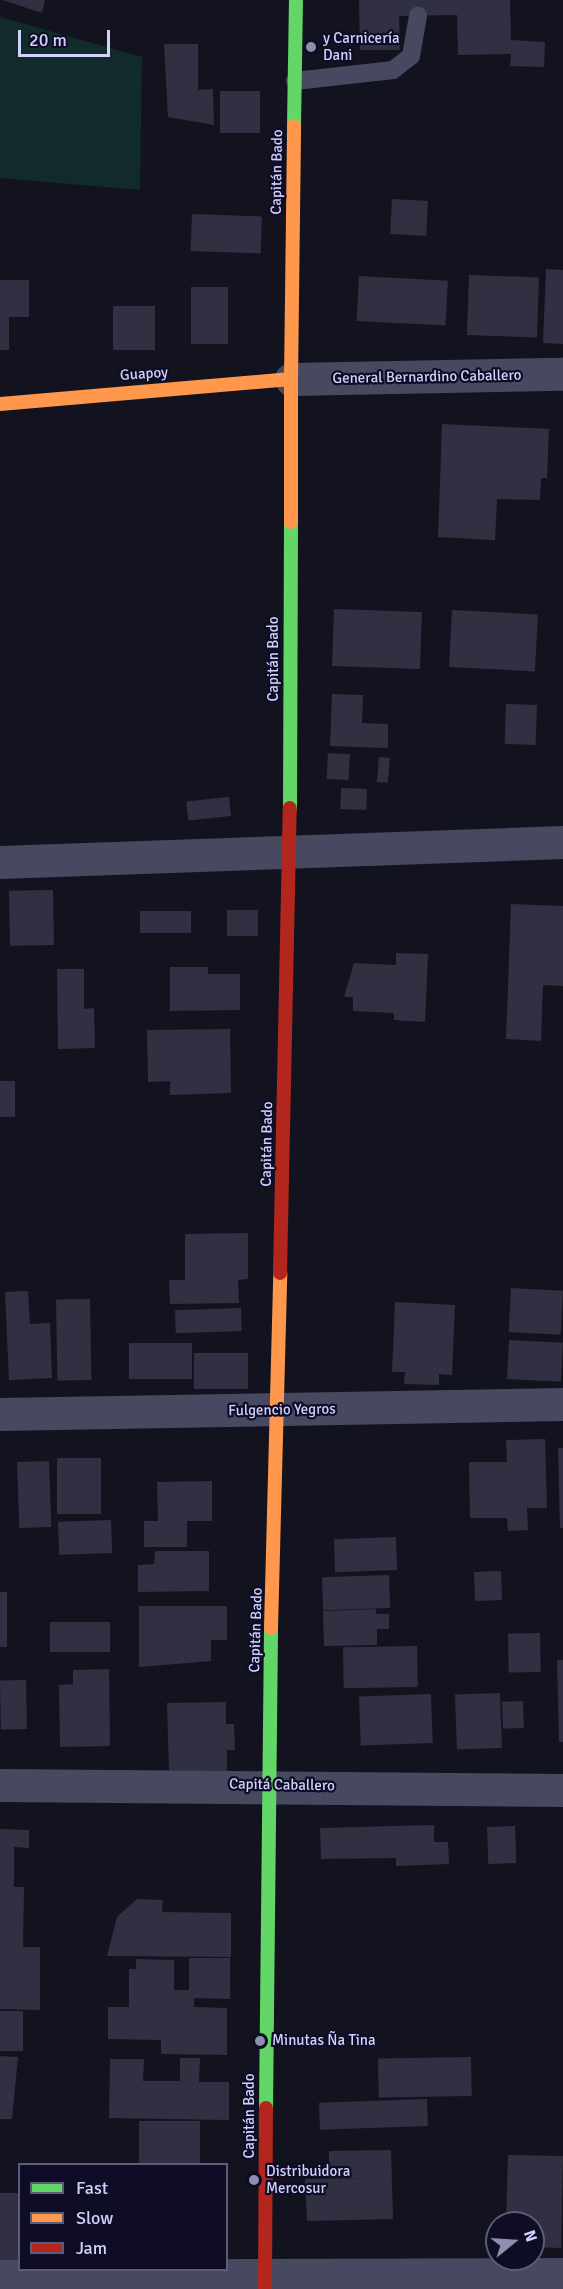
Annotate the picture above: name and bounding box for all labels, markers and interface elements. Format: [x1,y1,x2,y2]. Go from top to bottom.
scale bar [21,18,112,56]
text: 20 m [29,29,67,51]
place label: y Carnicería Dani [323,29,400,64]
marker: y Carnicería Dani [304,40,318,54]
street label: Capitán Bado [267,129,287,215]
street label: Guapoy [119,363,169,385]
street label: General Bernardino Caballero [332,366,522,388]
street label: Capitán Bado [265,616,283,702]
street label: Capitán Bado [257,1101,277,1187]
street label: Fulgencio Yegros [228,1400,336,1420]
street label: Capitán Bado [246,1587,266,1673]
street label: Capitá Caballero [229,1775,335,1795]
place label: Minutas Ña Tina [272,2032,376,2050]
marker: Minutas Ña Tina [253,2034,267,2048]
street label: Capitán Bado [241,2073,259,2159]
place label: Distribuidora Mercosur [266,2162,350,2197]
legend [18,2163,228,2271]
marker: Distribuidora Mercosur [247,2173,261,2187]
text: Fast [76,2177,108,2199]
text: Slow [76,2207,113,2229]
north arrow [485,2211,545,2271]
text: N [519,2228,541,2244]
text: Jam [76,2237,107,2259]

